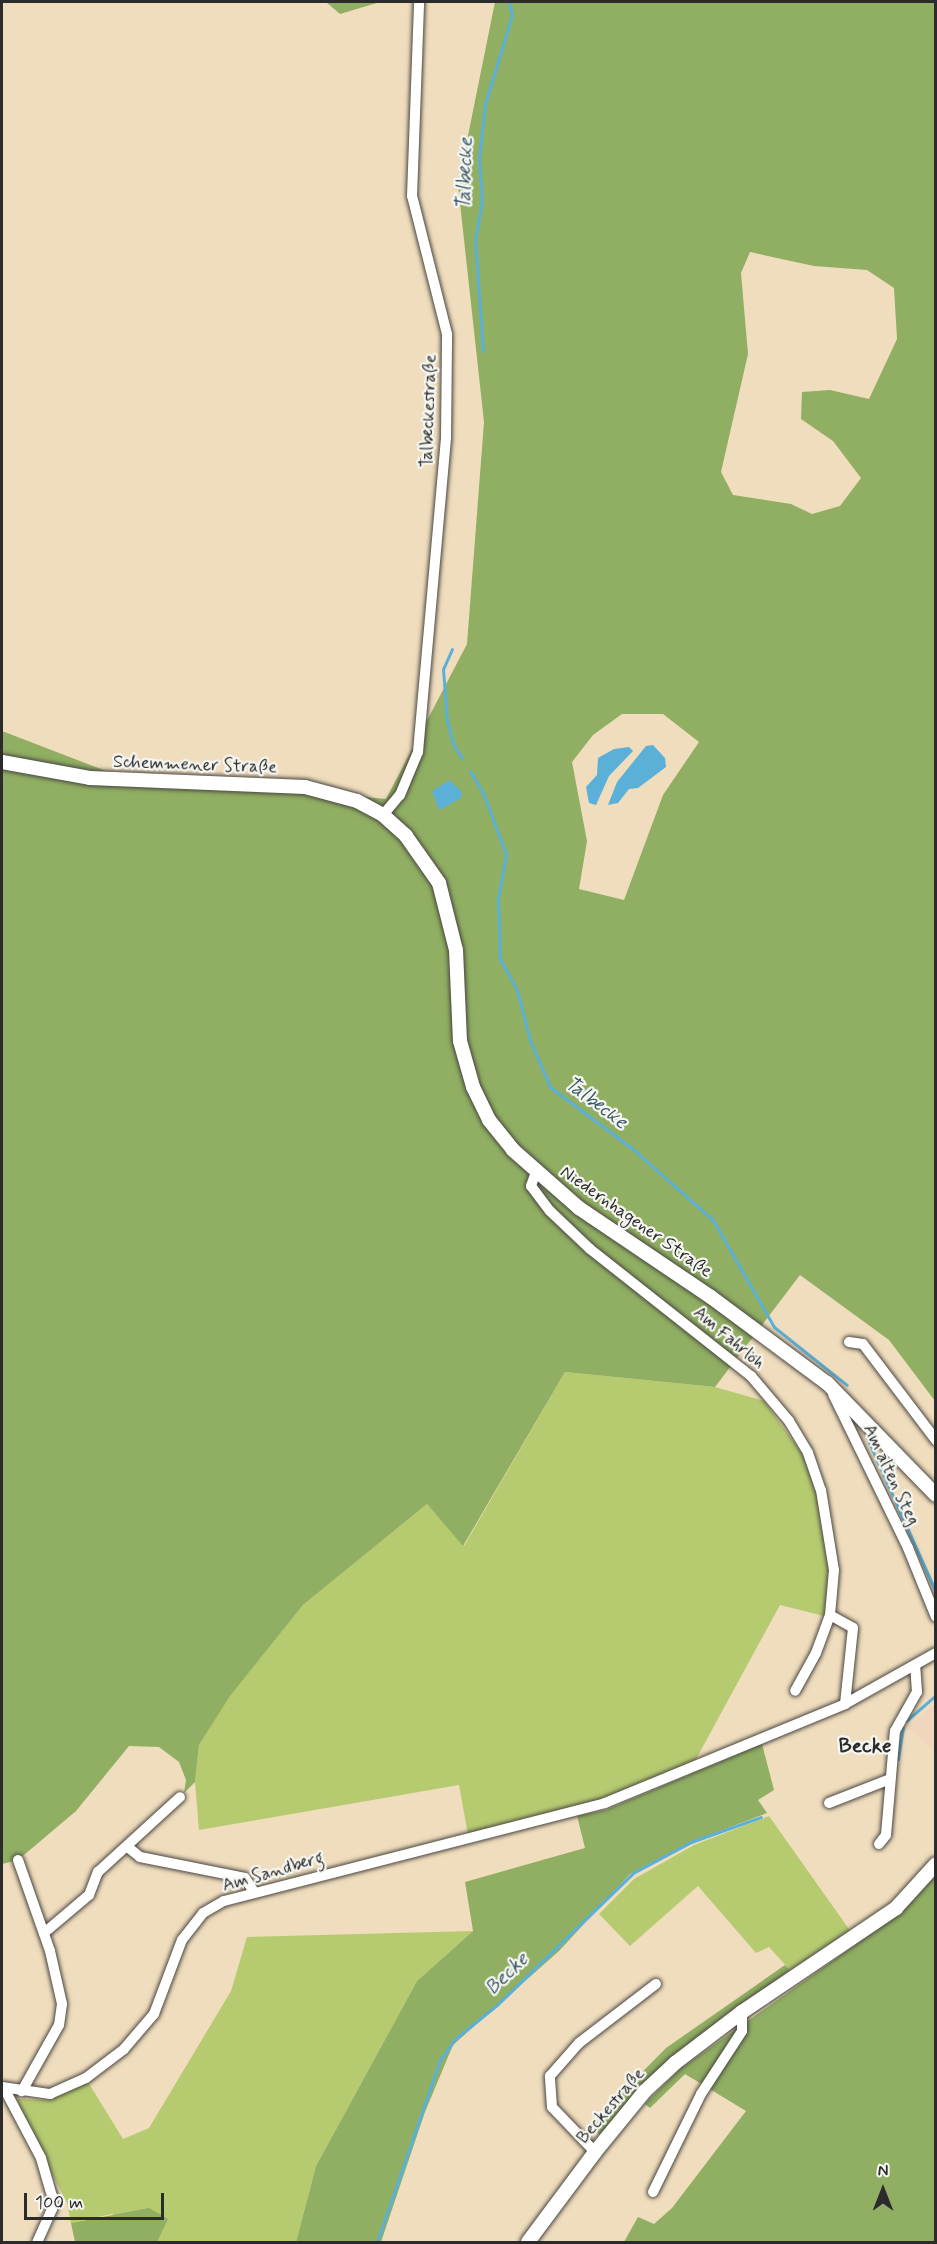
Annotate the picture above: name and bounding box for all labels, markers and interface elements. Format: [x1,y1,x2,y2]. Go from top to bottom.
water label: Talbecke [452,137,478,211]
street label: Talbeckestraße [416,354,442,468]
street label: Schemmener Straße [113,751,277,779]
water label: Talbecke [560,1072,632,1134]
street label: Niedernhagener Straße [557,1162,715,1282]
street label: Am Fahrlöh [688,1301,770,1375]
street label: Am alten Steg [857,1419,925,1531]
district label: Becke [838,1733,892,1759]
street label: Am Sandberg [220,1847,326,1897]
water label: Becke [480,1948,534,2000]
street label: Beckestraße [572,2064,650,2148]
north arrow [853,2160,913,2220]
text: N [878,2161,888,2182]
scale bar [27,2181,166,2219]
text: 100 m [35,2191,83,2215]

